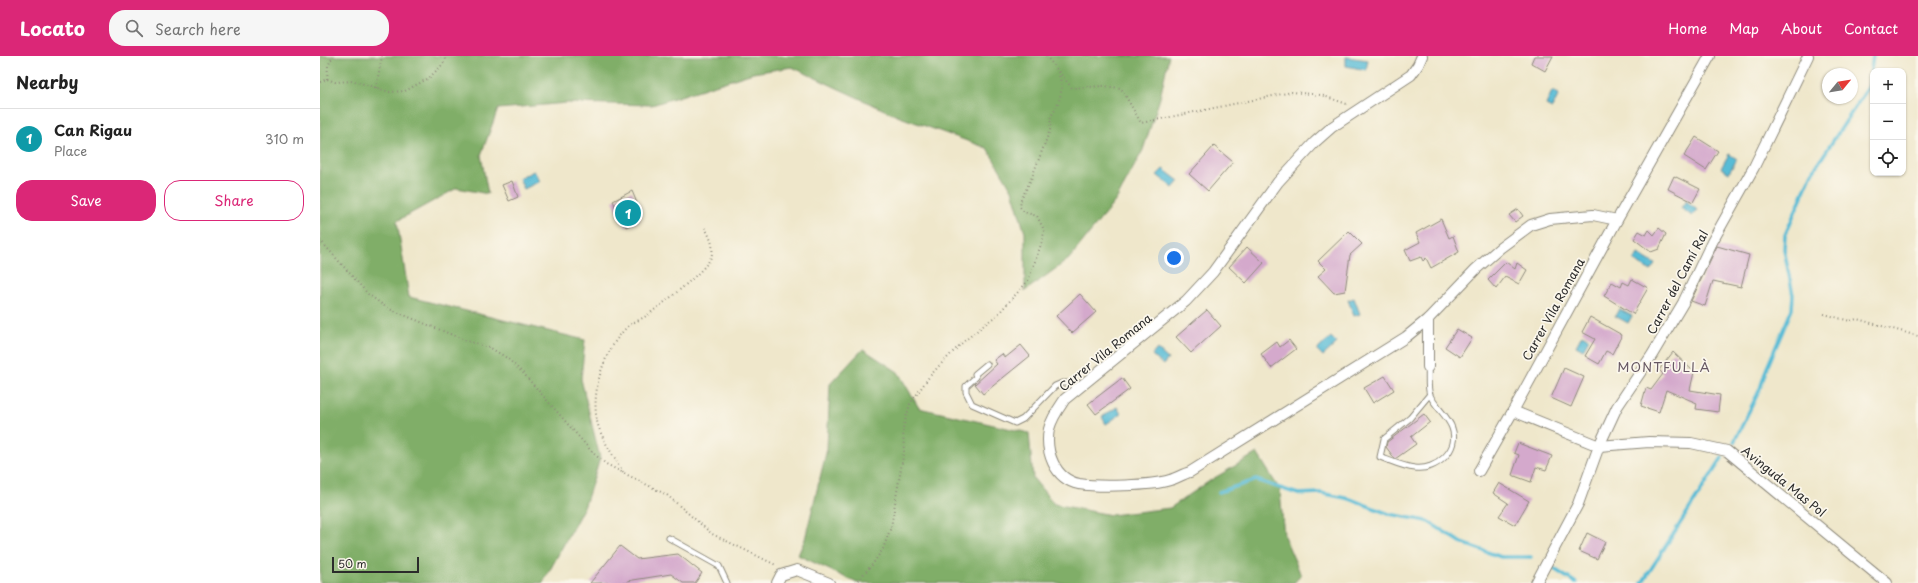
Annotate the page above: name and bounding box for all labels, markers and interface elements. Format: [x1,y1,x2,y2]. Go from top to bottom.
search box [109,10,389,46]
text: Locato [20,14,85,42]
icon: search [123,17,145,39]
text: Search here [155,17,241,40]
text: Home [1668,18,1707,39]
text: Map [1729,18,1759,39]
text: About [1781,18,1822,39]
text: Contact [1844,18,1898,39]
north arrow [1822,68,1858,104]
map controls [1870,68,1906,176]
button: + [1870,68,1906,104]
text: Nearby [16,69,78,95]
button: − [1870,104,1906,140]
text: Can Rigau [54,118,132,141]
text: 1 [26,129,32,148]
text: 310 m [265,129,304,148]
button: locate [1870,140,1906,176]
text: Place [54,141,87,160]
button: Save [16,180,156,221]
button: Share [164,180,304,221]
pin: 1 [615,198,641,228]
street label: Carrer del Camí Ral [1642,227,1712,337]
your location [1164,248,1184,268]
street label: Carrer Vila Romana [1517,254,1589,364]
street label: Carrer Vila Romana [1055,309,1156,395]
district label: MONTFULLÀ [1617,357,1711,376]
street label: Avinguda Mas Pol [1738,441,1830,521]
scale bar [332,555,419,574]
text: 50 m [338,555,367,572]

